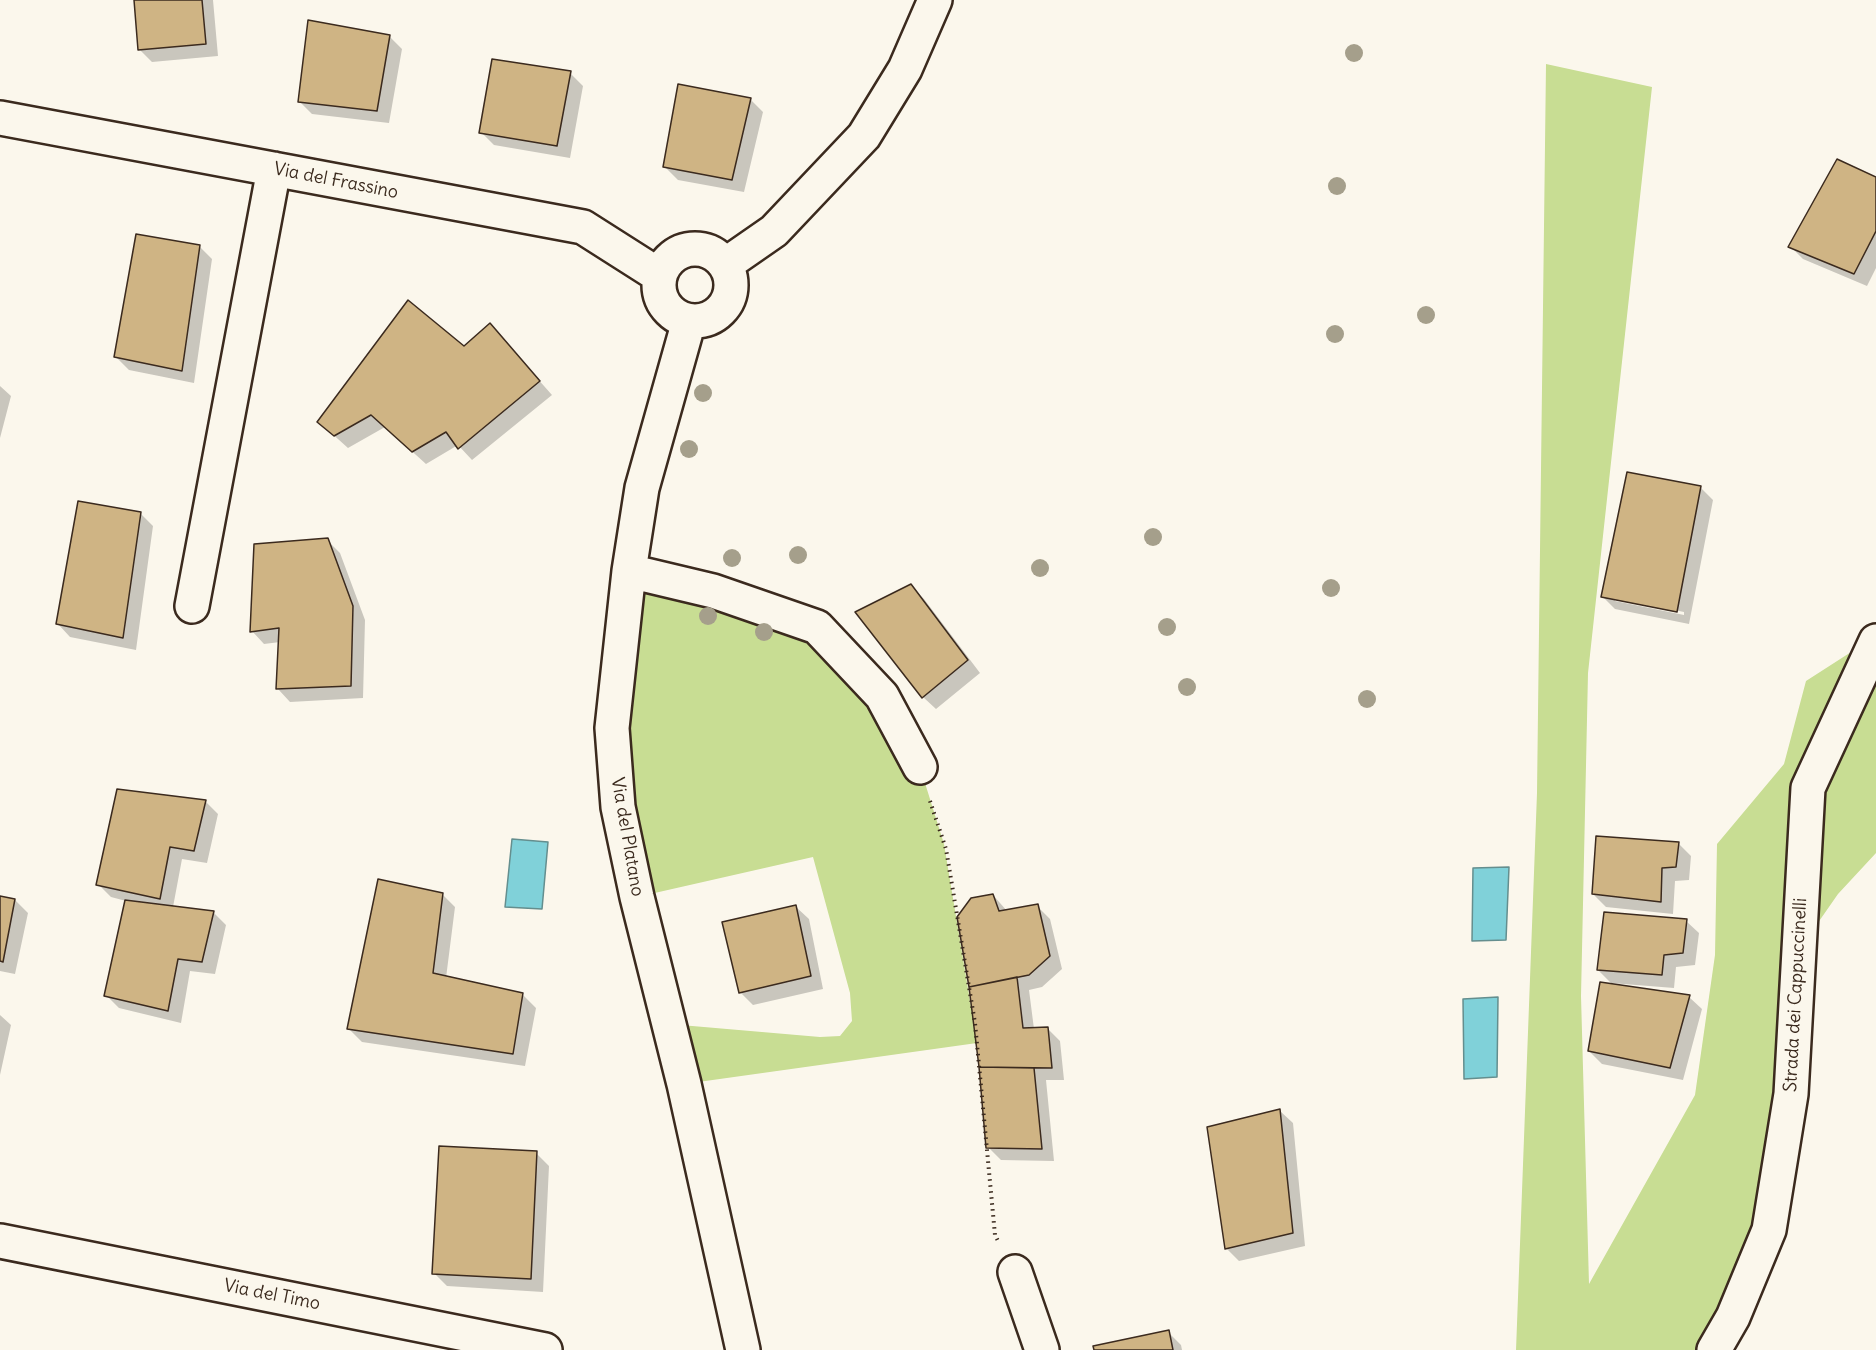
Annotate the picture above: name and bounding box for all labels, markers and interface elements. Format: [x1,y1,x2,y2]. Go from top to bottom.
street label: Via del Frassino [272,158,400,204]
street label: Via del Platano [606,776,648,898]
street label: Strada dei Cappuccinelli [1780,898,1812,1092]
street label: Via del Timo [222,1275,322,1315]

